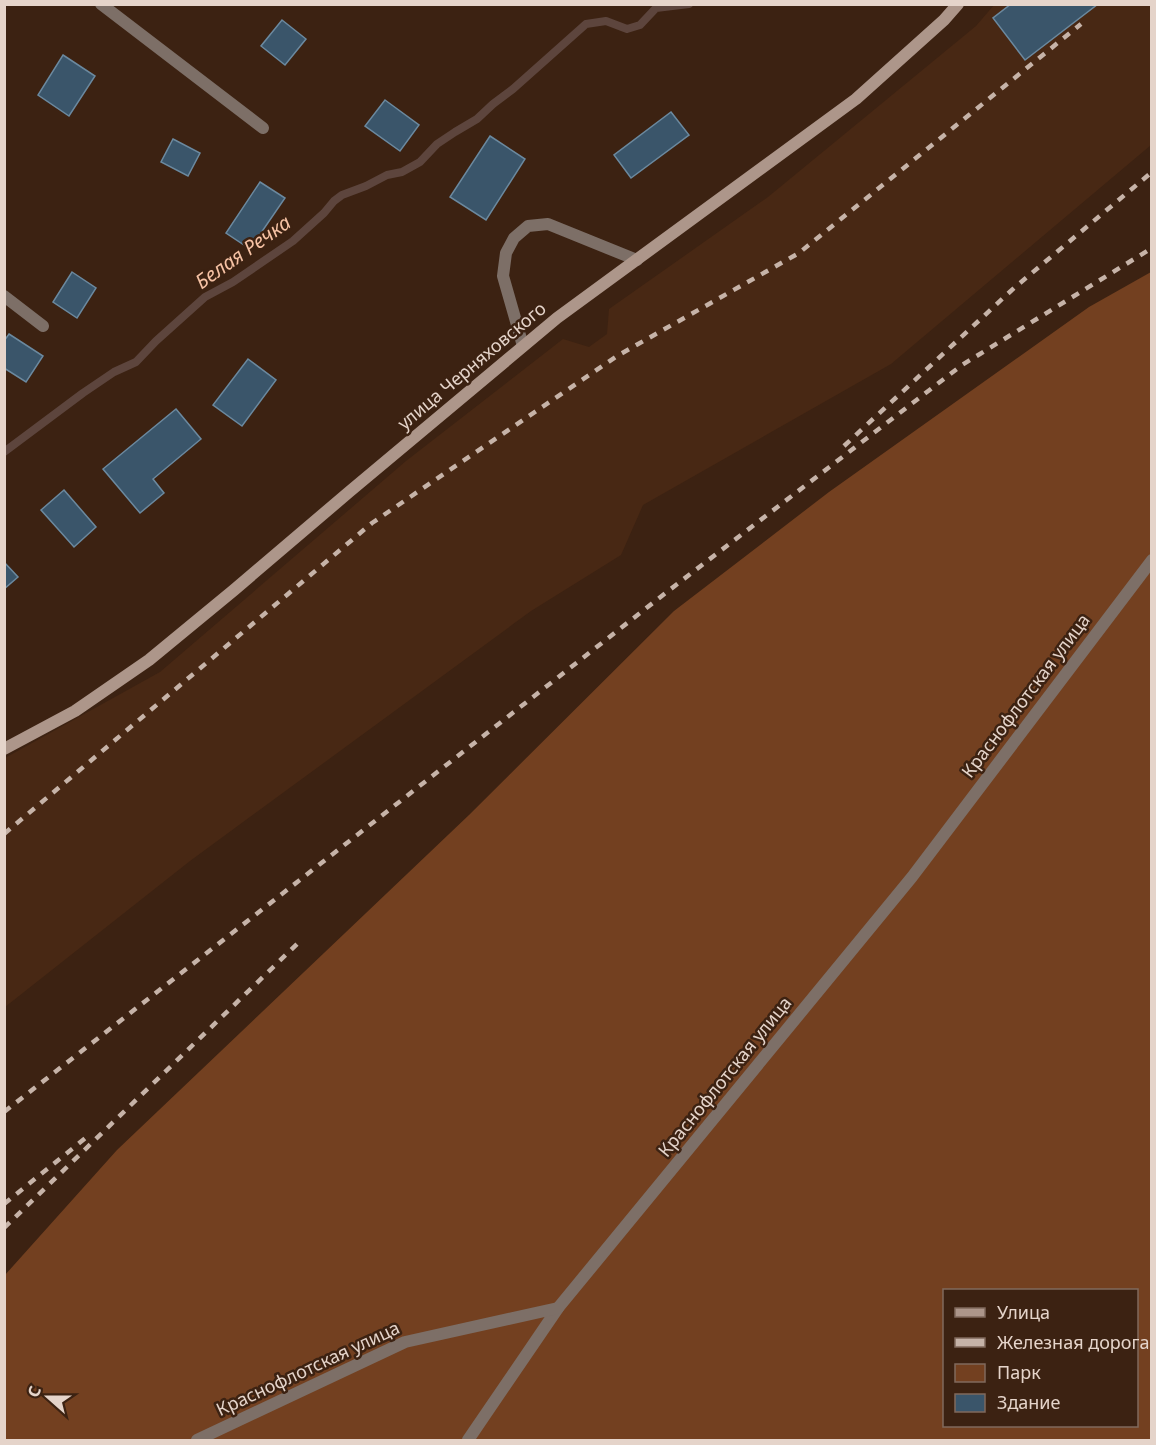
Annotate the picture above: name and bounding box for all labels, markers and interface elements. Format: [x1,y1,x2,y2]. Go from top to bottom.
water label: Белая Речка [189,209,296,295]
street label: улица Черняховского [392,296,551,435]
street label: Краснофлотская улица [956,609,1095,782]
street label: Краснофлотская улица [652,991,796,1161]
legend [943,1289,1138,1427]
text: Улица [997,1300,1050,1324]
street label: Краснофлотская улица [212,1315,403,1421]
text: Железная дорога [997,1330,1149,1354]
text: Парк [997,1360,1041,1384]
north arrow [18,1367,78,1427]
text: С [22,1383,46,1400]
text: Здание [997,1390,1061,1414]

